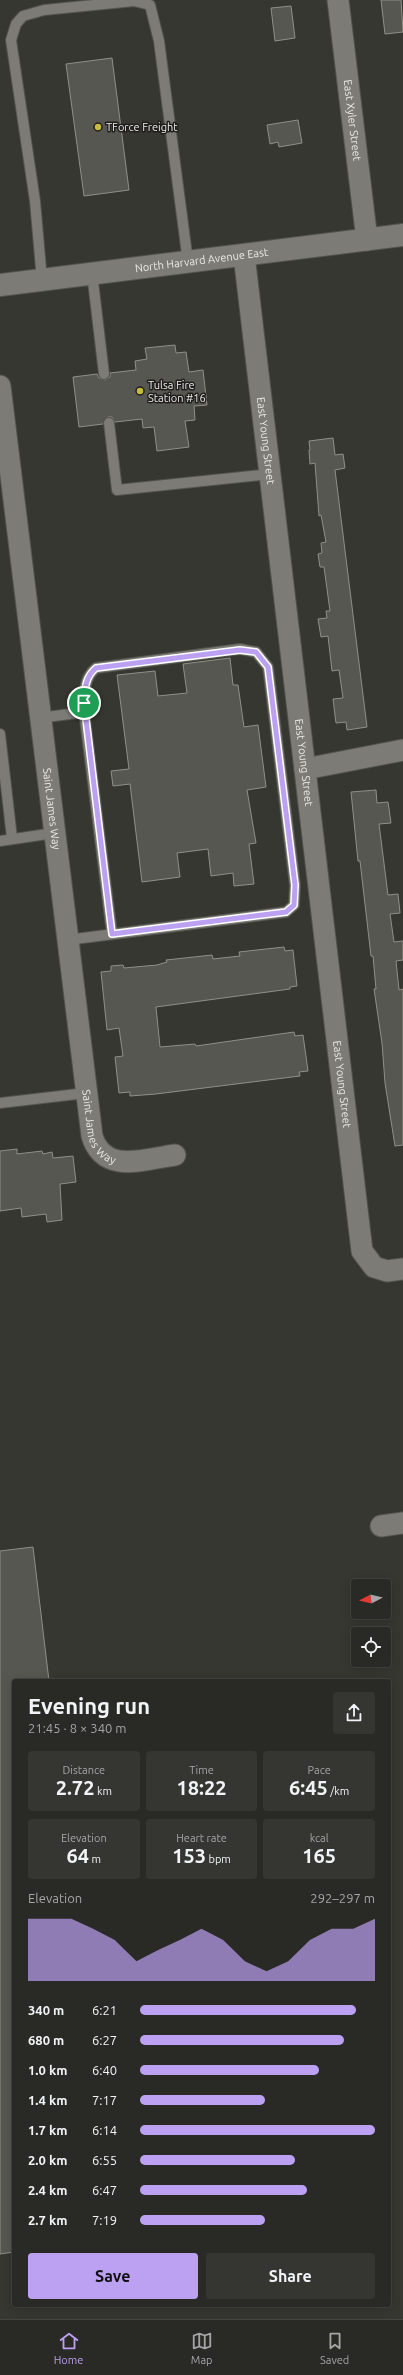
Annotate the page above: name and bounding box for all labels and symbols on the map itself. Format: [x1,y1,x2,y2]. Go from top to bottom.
street label: East Xyler Street [342,79,363,162]
place label: TForce Freight [106,121,178,133]
marker: TForce Freight [93,122,103,132]
street label: North Harvard Avenue East [134,246,269,274]
place label: Tulsa Fire Station #16 [148,379,206,404]
marker: Tulsa Fire Station #16 [135,386,145,396]
street label: East Young Street [255,396,277,486]
pin [67,686,101,720]
street label: East Young Street [293,718,315,808]
street label: Saint James Way [41,767,63,851]
street label: East Young Street [331,1040,353,1129]
street label: Saint James Way [80,1089,118,1166]
north arrow [351,1579,391,1619]

